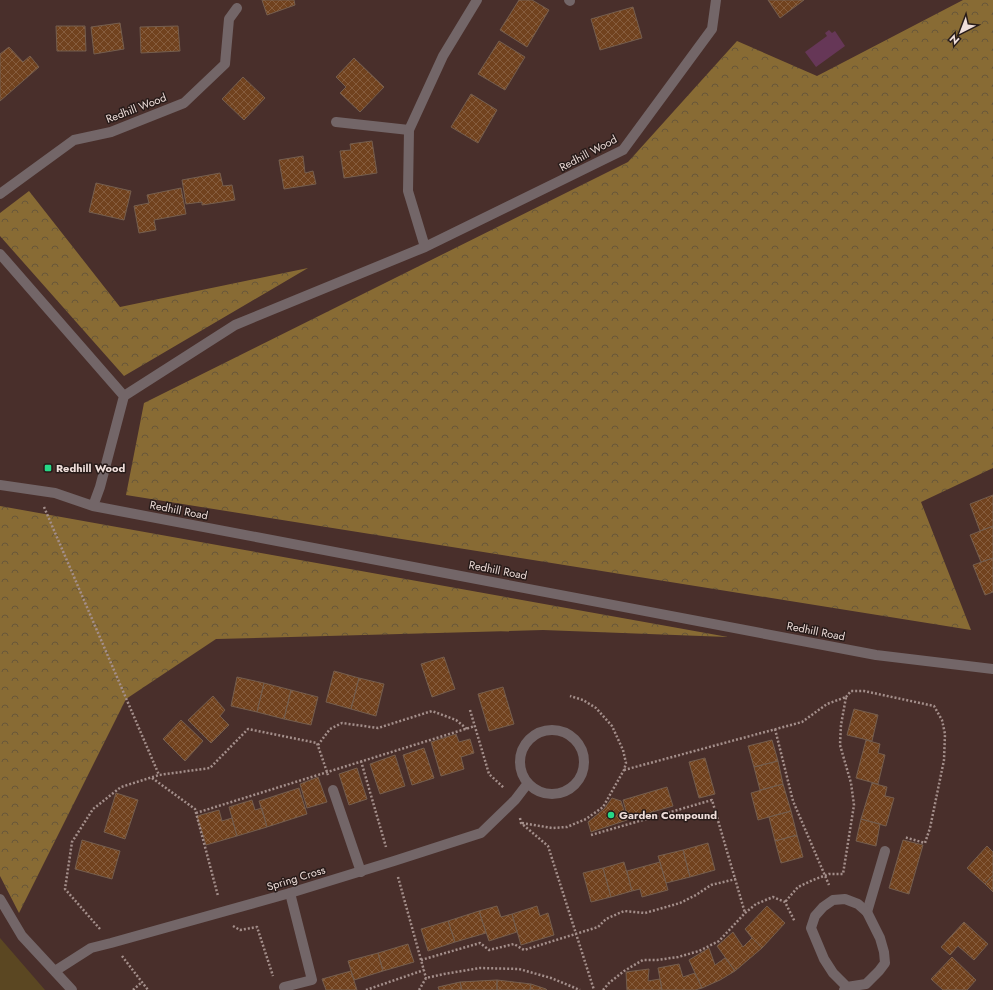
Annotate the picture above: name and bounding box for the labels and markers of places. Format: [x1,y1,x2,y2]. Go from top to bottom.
place label: Redhill Wood [56,460,126,476]
marker: Redhill Wood [43,463,53,473]
place label: Garden Compound [619,807,717,823]
marker: Garden Compound [606,810,616,820]

